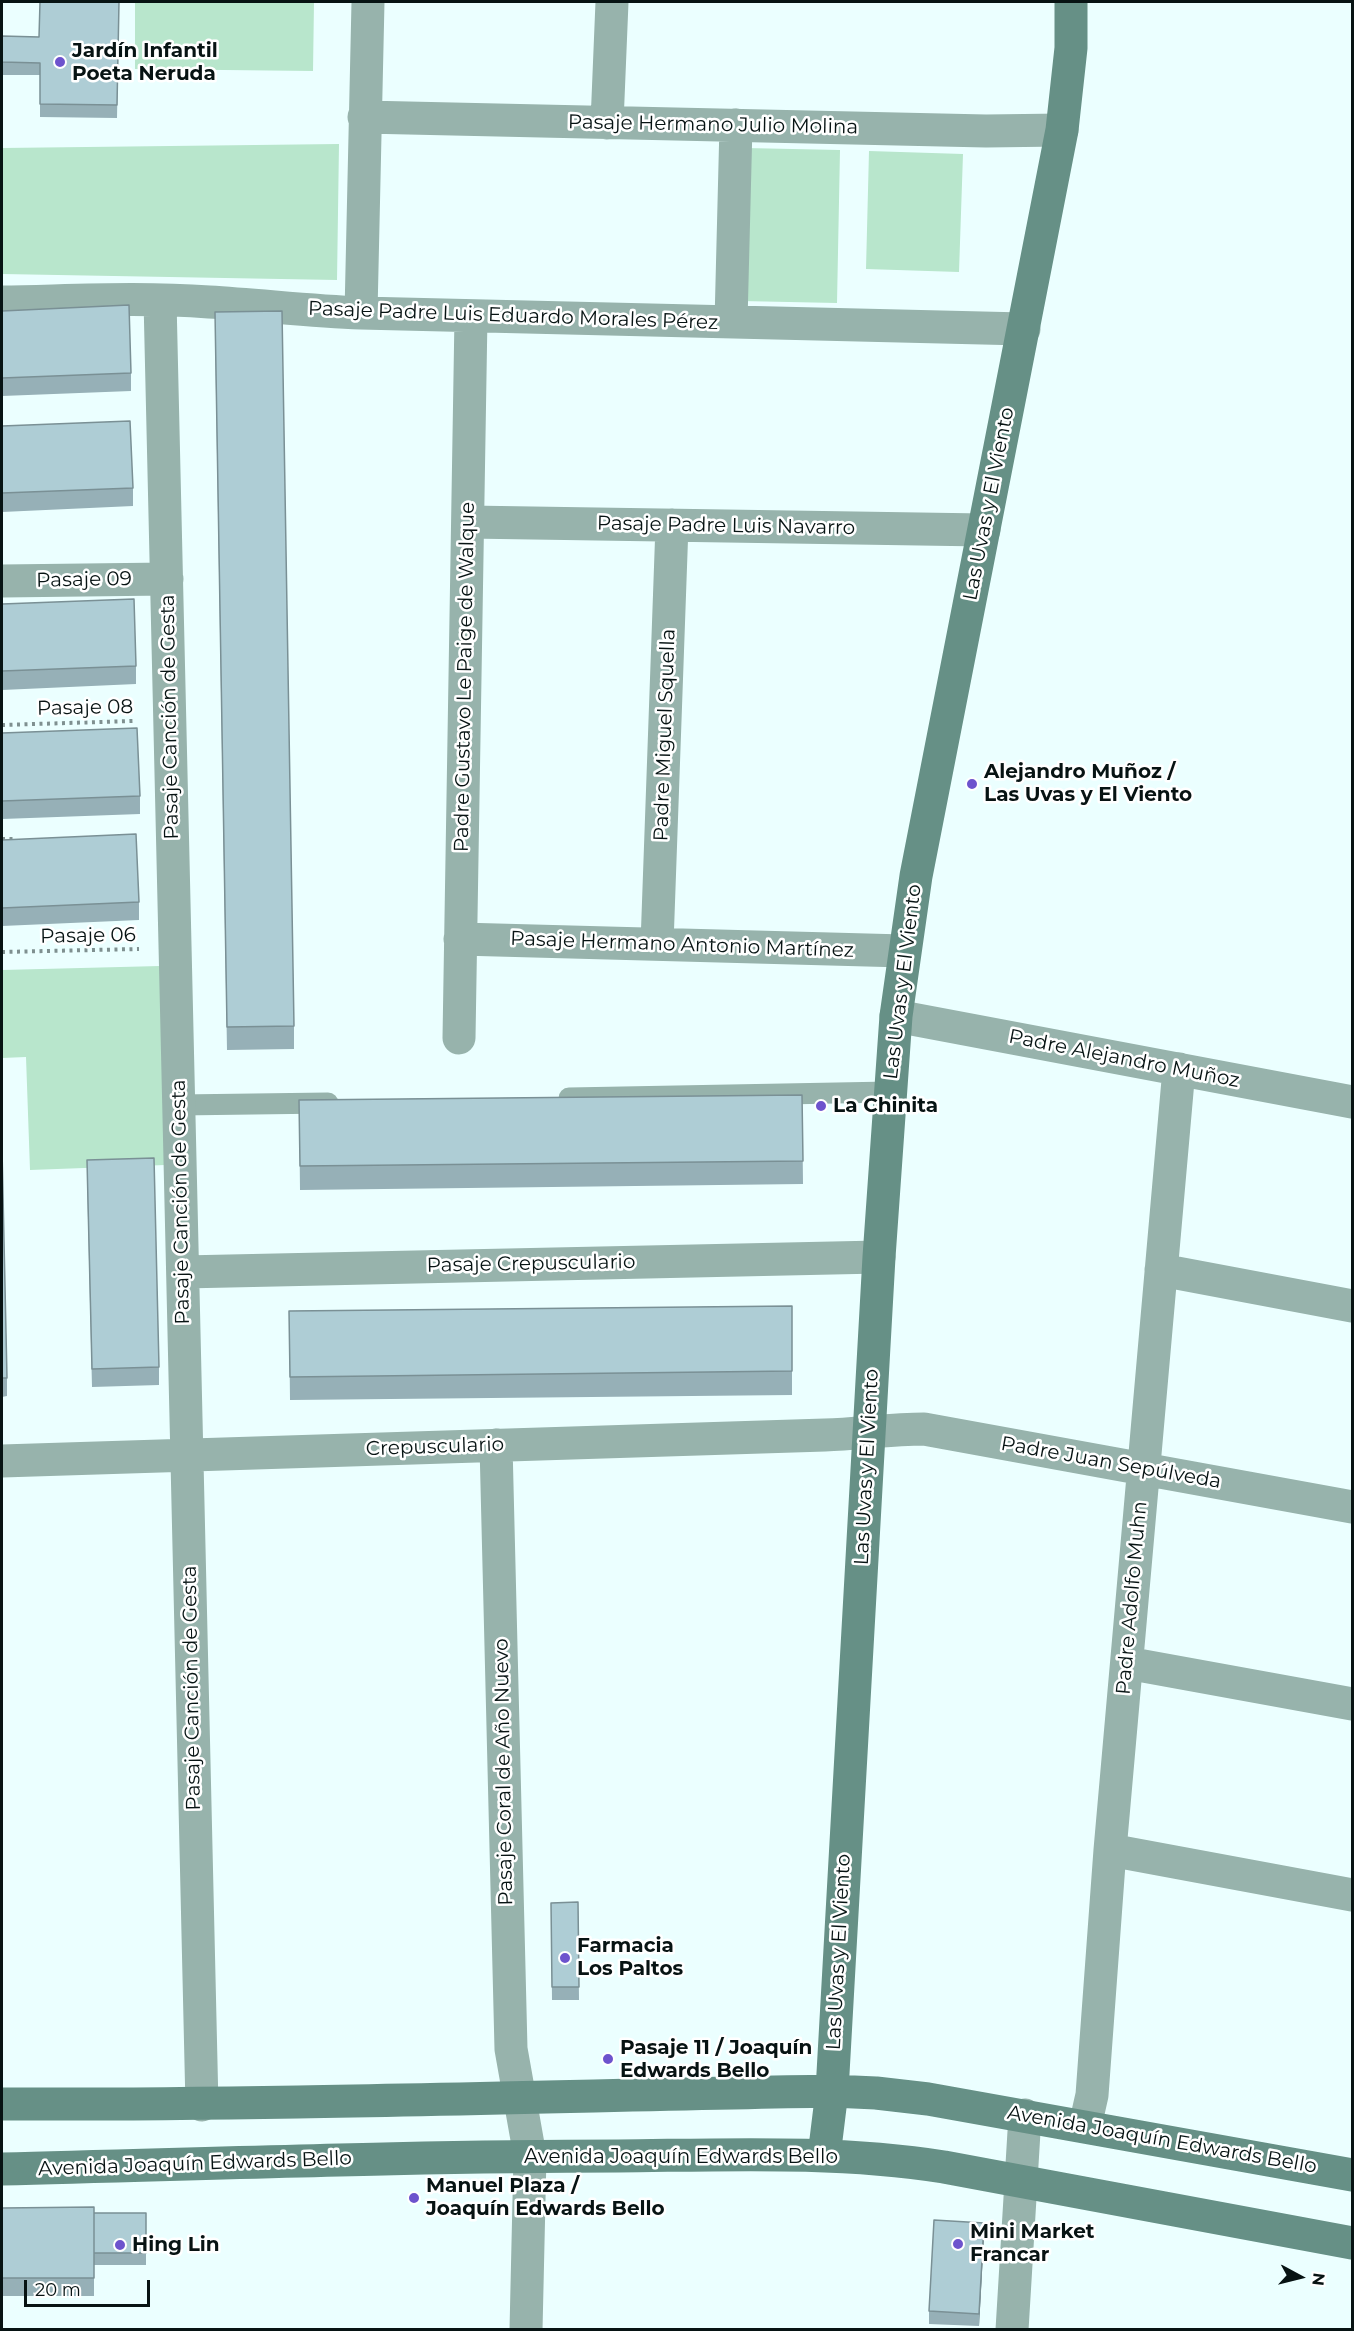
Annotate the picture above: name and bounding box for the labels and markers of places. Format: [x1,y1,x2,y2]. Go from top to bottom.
place label: Jardín Infantil Poeta Neruda [72,39,218,86]
marker: Jardín Infantil Poeta Neruda [53,55,67,69]
place label: Alejandro Muñoz / Las Uvas y El Viento [984,760,1192,807]
marker: Alejandro Muñoz / Las Uvas y El Viento [965,777,979,791]
place label: La Chinita [833,1094,938,1118]
marker: La Chinita [814,1099,828,1113]
place label: Farmacia Los Paltos [577,1934,683,1981]
marker: Farmacia Los Paltos [558,1951,572,1965]
place label: Pasaje 11 / Joaquín Edwards Bello [620,2036,812,2083]
marker: Pasaje 11 / Joaquín Edwards Bello [601,2052,615,2066]
place label: Manuel Plaza / Joaquín Edwards Bello [426,2174,665,2221]
marker: Manuel Plaza / Joaquín Edwards Bello [407,2191,421,2205]
place label: Mini Market Francar [970,2220,1095,2267]
place label: Hing Lin [132,2233,220,2257]
marker: Mini Market Francar [951,2237,965,2251]
marker: Hing Lin [113,2238,127,2252]

